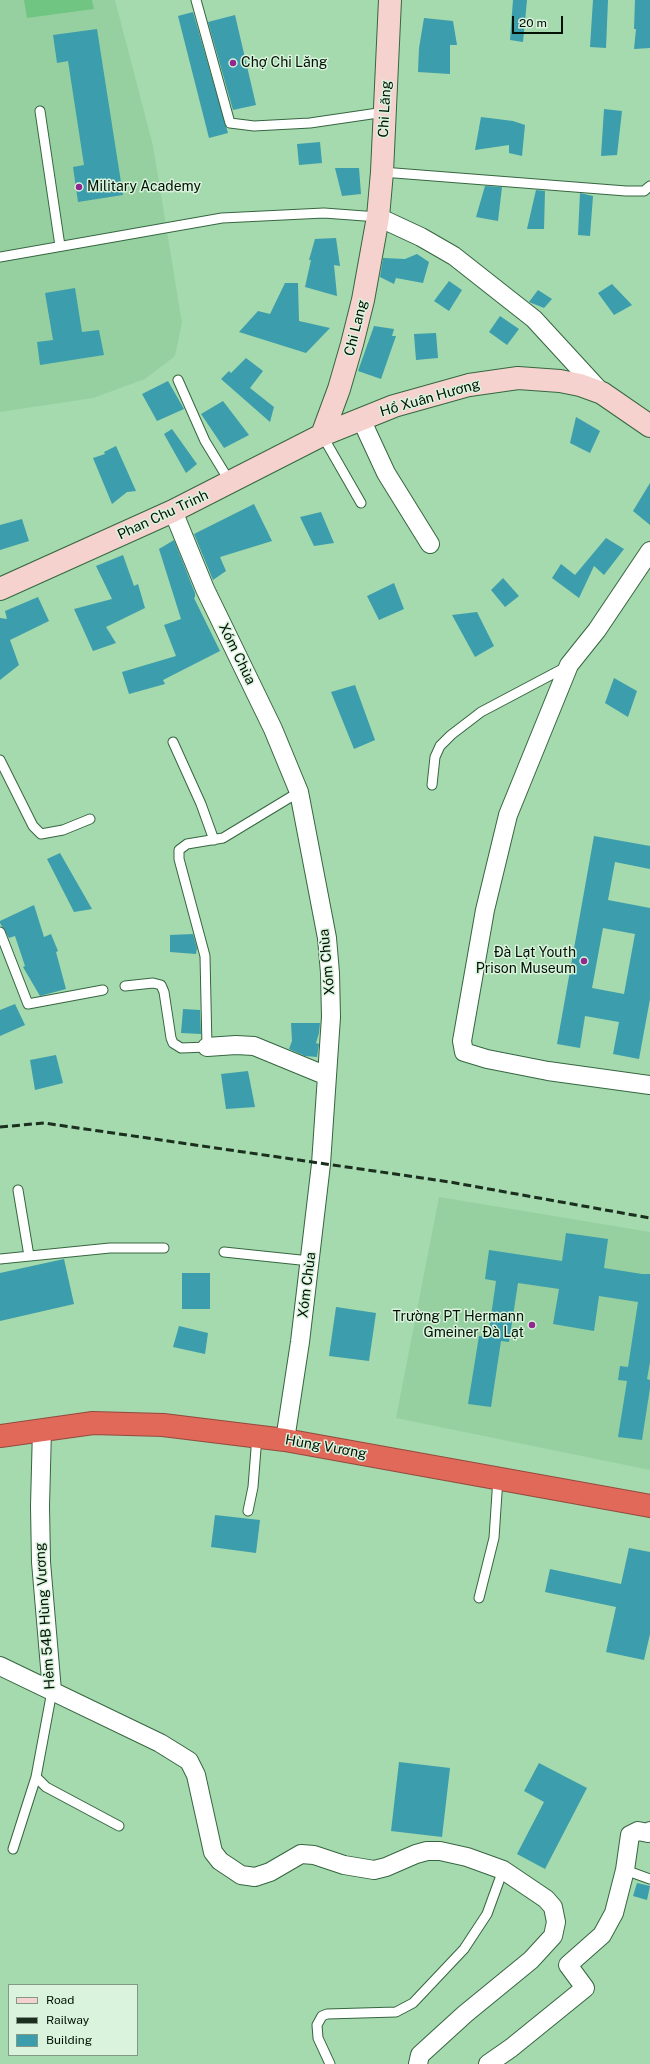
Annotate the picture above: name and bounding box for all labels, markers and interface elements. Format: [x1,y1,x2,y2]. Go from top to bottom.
scale bar [514,8,565,34]
text: 20 m [519,16,547,30]
place label: Chợ Chi Lăng [241,55,328,71]
marker: Chợ Chi Lăng [228,58,238,68]
street label: Chi Lăng [375,80,395,138]
place label: Military Academy [87,179,201,195]
marker: Military Academy [74,182,84,192]
street label: Chi Lang [341,298,371,358]
street label: Hồ Xuân Hương [378,376,482,420]
street label: Phan Chu Trinh [115,487,211,543]
street label: Xóm Chùa [215,621,259,687]
street label: Xóm Chùa [316,928,338,996]
place label: Đà Lạt Youth Prison Museum [476,945,576,978]
marker: Đà Lạt Youth Prison Museum [579,956,589,966]
street label: Xóm Chùa [295,1251,319,1319]
place label: Trường PT Hermann Gmeiner Đà Lạt [393,1309,524,1342]
marker: Trường PT Hermann Gmeiner Đà Lạt [527,1320,537,1330]
street label: Hùng Vương [284,1432,368,1462]
street label: Hẻm 54B Hùng Vương [31,1542,59,1690]
legend [8,1984,138,2056]
text: Road [46,1993,74,2007]
text: Railway [46,2013,89,2027]
text: Building [46,2033,92,2047]

